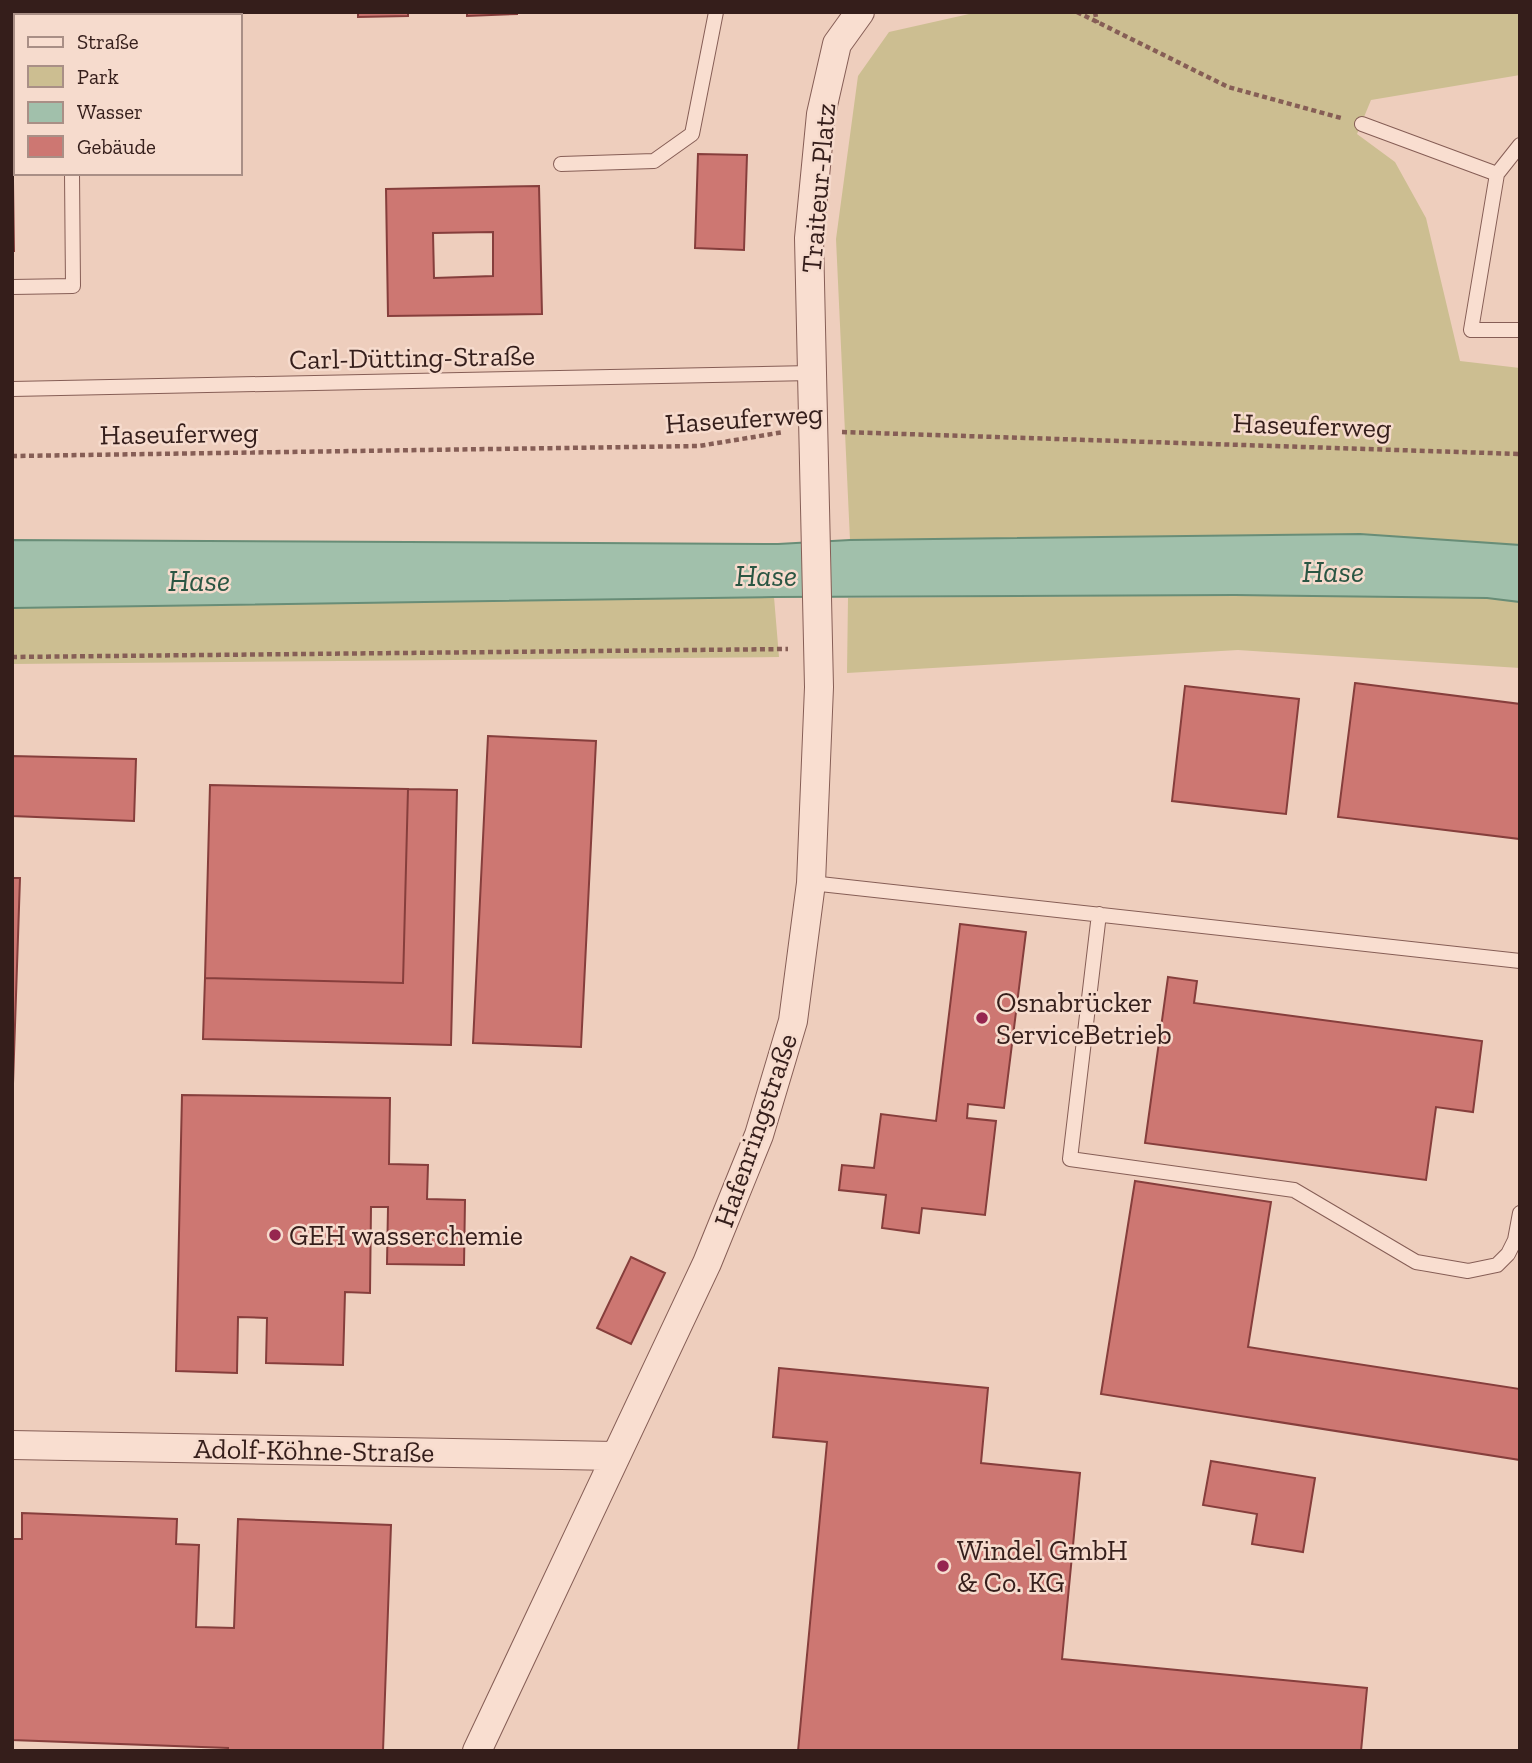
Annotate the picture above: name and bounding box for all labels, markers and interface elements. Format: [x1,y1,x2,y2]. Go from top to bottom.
legend [14,14,242,175]
text: Straße [77,29,139,54]
text: Park [77,64,119,89]
text: Wasser [77,99,143,124]
street label: Traiteur-Platz [795,102,842,274]
text: Gebäude [77,134,156,159]
street label: Carl-Dütting-Straße [289,339,535,376]
street label: Haseuferweg [664,396,824,440]
street label: Haseuferweg [1232,406,1392,445]
street label: Haseuferweg [99,416,259,451]
water label: Hase [1302,554,1364,590]
water label: Hase [735,558,797,594]
water label: Hase [168,563,230,599]
place label: Osnabrücker ServiceBetrieb [996,986,1172,1051]
marker: Osnabrücker ServiceBetrieb [974,1010,990,1026]
street label: Hafenringstraße [707,1029,804,1231]
place label: GEH wasserchemie [289,1219,523,1252]
marker: GEH wasserchemie [267,1227,283,1243]
street label: Adolf-Köhne-Straße [193,1432,435,1469]
place label: Windel GmbH & Co. KG [957,1534,1128,1599]
marker: Windel GmbH & Co. KG [935,1558,951,1574]

